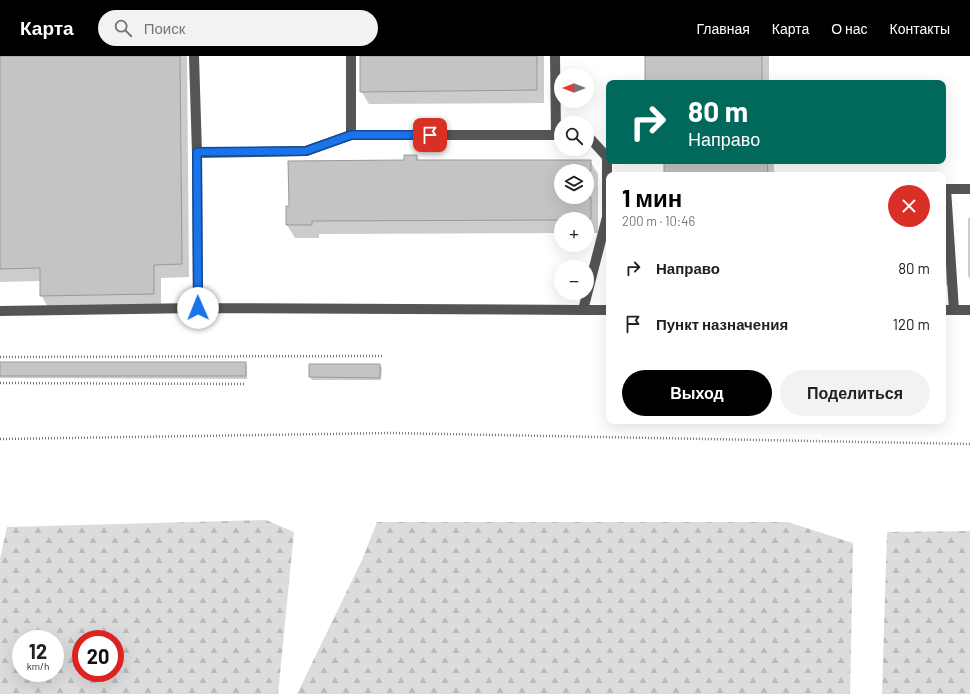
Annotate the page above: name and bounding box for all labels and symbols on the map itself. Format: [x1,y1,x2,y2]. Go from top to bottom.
north arrow [554,68,594,108]
pin [413,118,447,152]
position arrow [177,287,219,329]
speed limit sign: 20 [72,630,124,682]

